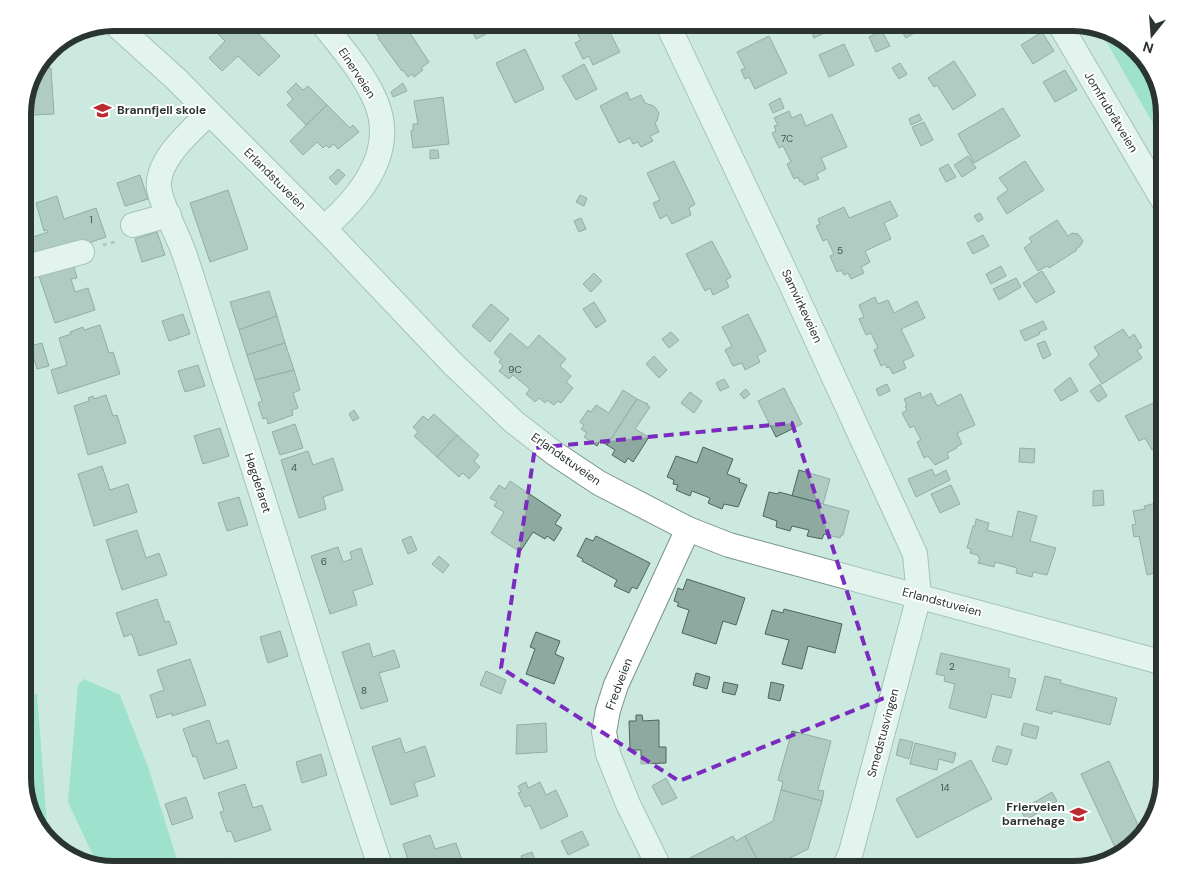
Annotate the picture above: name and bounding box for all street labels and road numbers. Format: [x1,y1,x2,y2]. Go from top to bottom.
street label: Einerveien [335,45,379,101]
street label: Jomfrubråtveien [1081,69,1142,155]
street label: Erlandstuveien [240,144,310,214]
street label: Samvirkeveien [778,267,826,345]
street label: Erlandstuveien [528,429,604,489]
street label: Høgdefaret [241,451,275,515]
street label: Erlandstuveien [901,584,984,620]
street label: Fredveien [602,656,636,712]
street label: Smedstusvingen [863,687,903,779]

